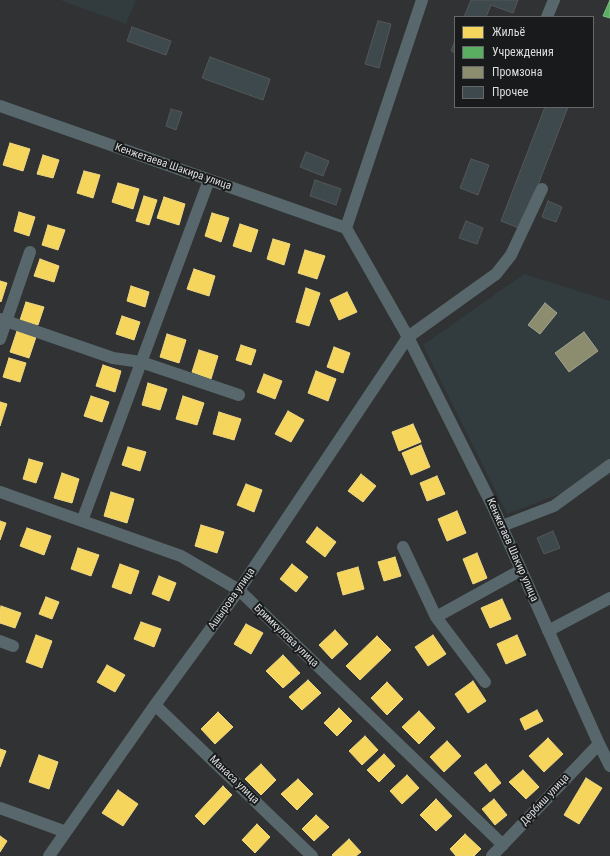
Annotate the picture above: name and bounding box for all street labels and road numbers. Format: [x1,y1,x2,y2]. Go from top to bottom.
street label: Кенжетаева Шакира улица [113,141,233,193]
street label: Кенжетаев Шакир улица [483,496,541,604]
street label: Ашырова улица [206,566,258,632]
street label: Бримкулова улица [251,602,321,670]
street label: Манаса улица [206,753,262,807]
street label: Дербиш улица [518,772,572,828]

